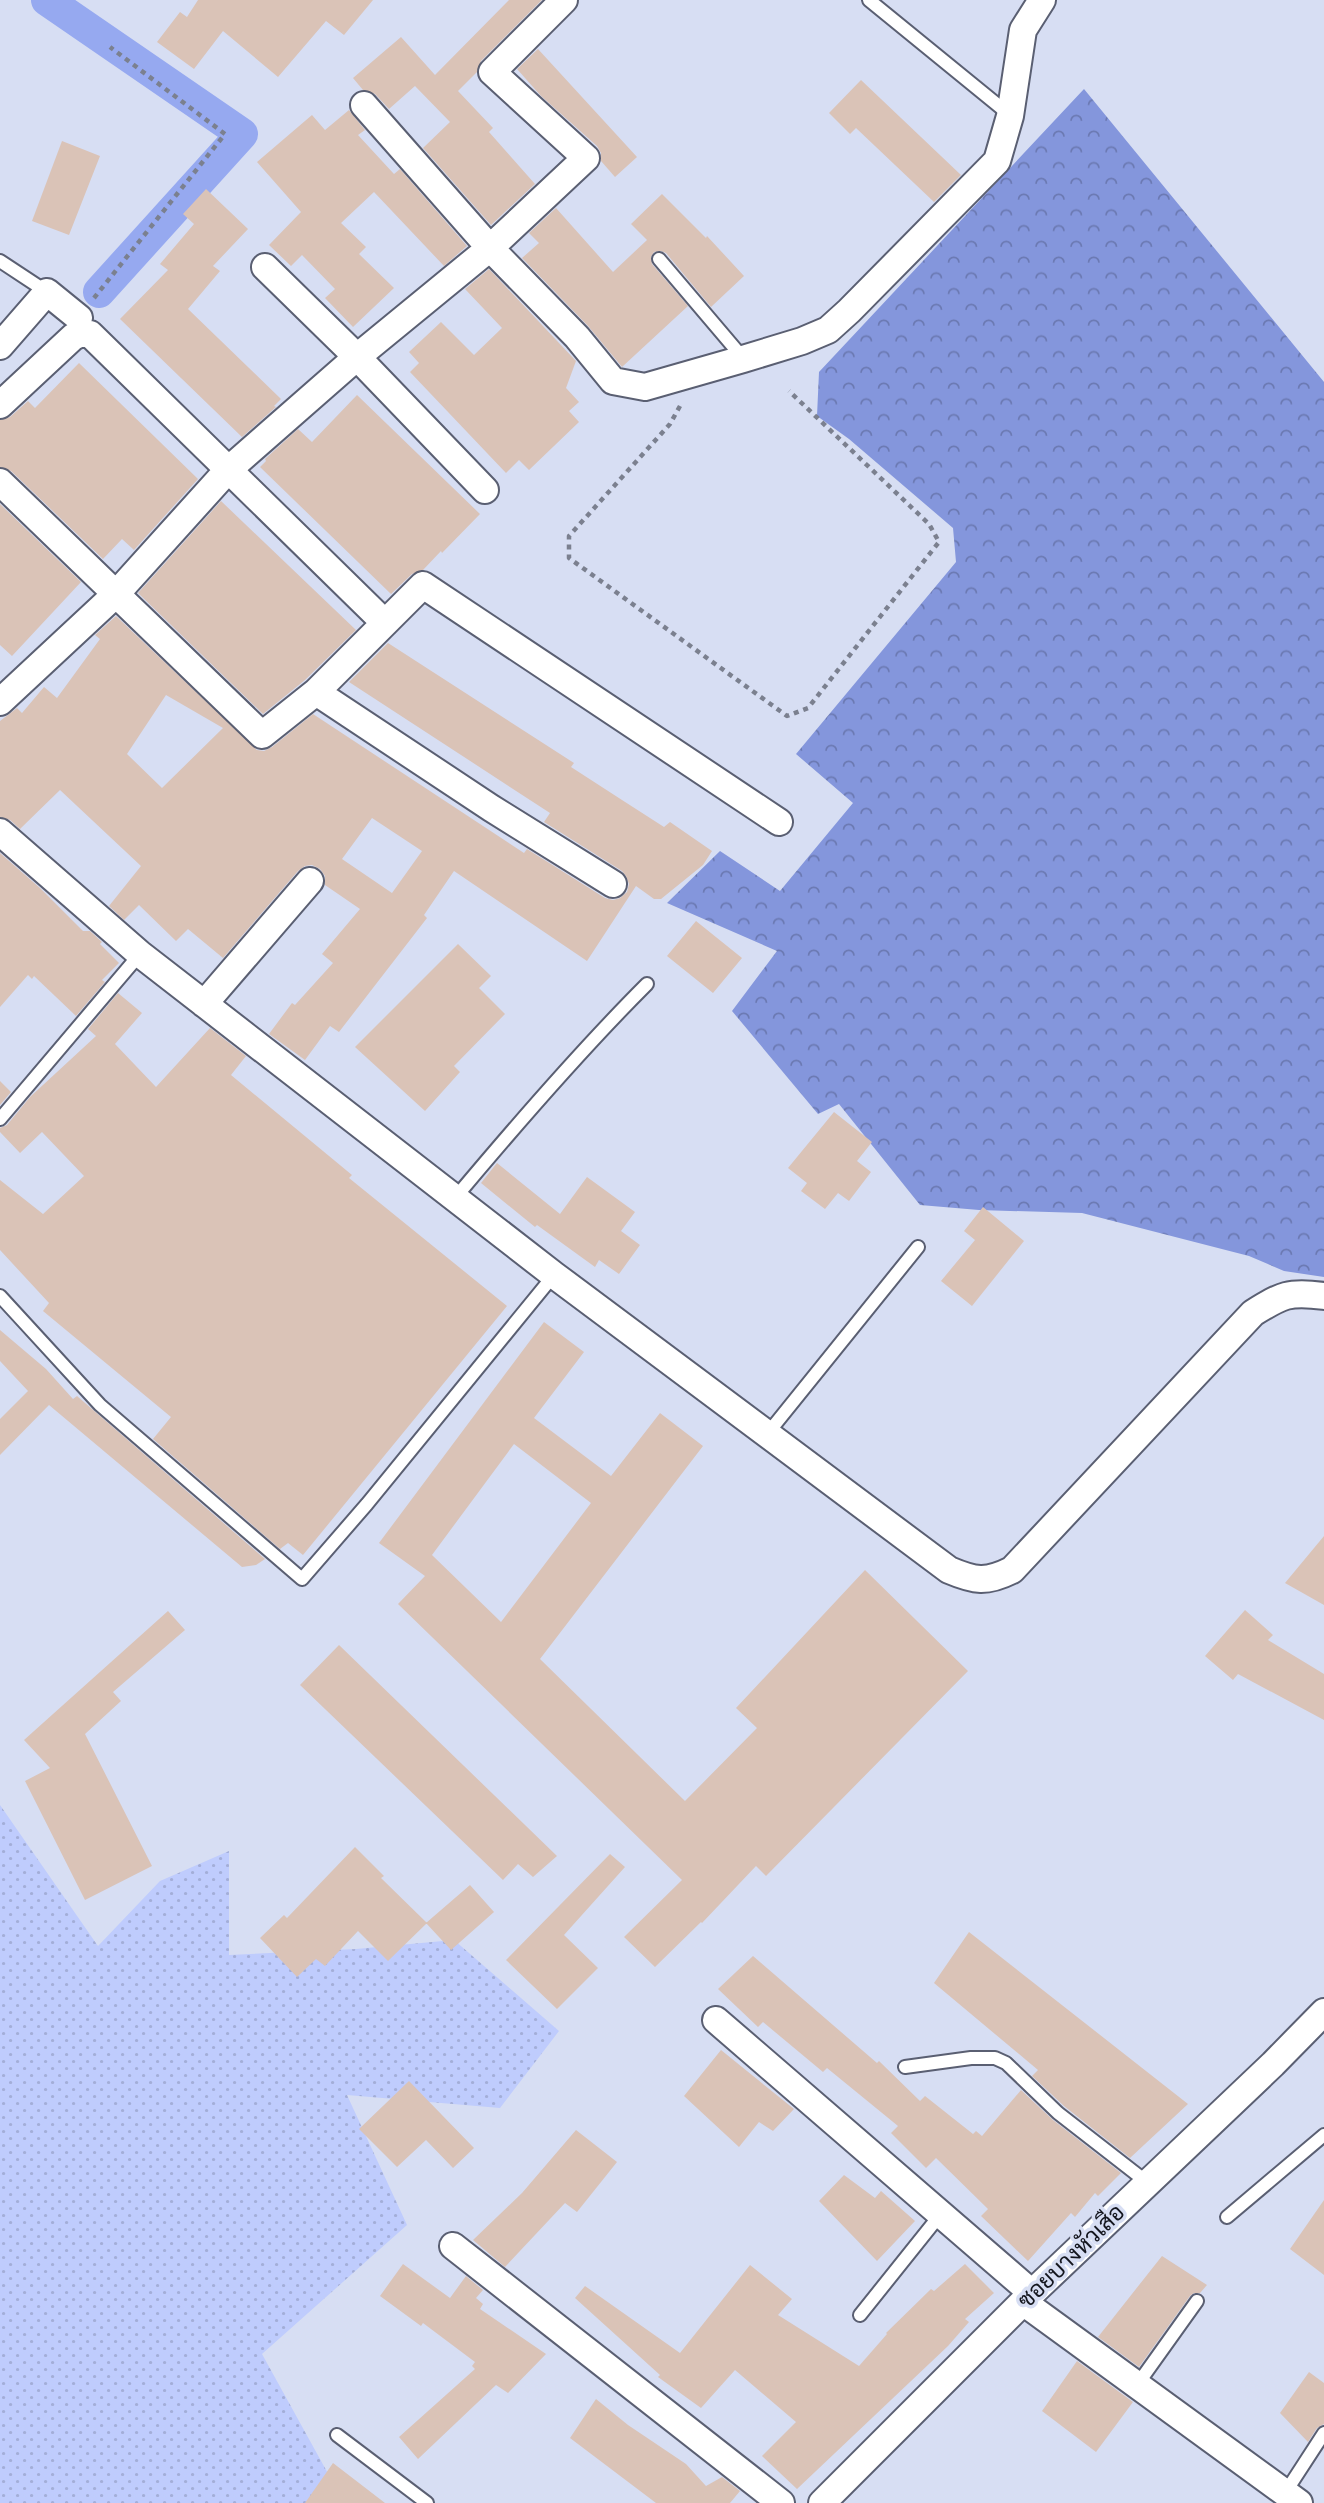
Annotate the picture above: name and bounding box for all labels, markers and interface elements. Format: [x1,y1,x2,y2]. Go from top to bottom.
street label: ซอยบางหัวเสือ [1010,2197,1134,2317]

